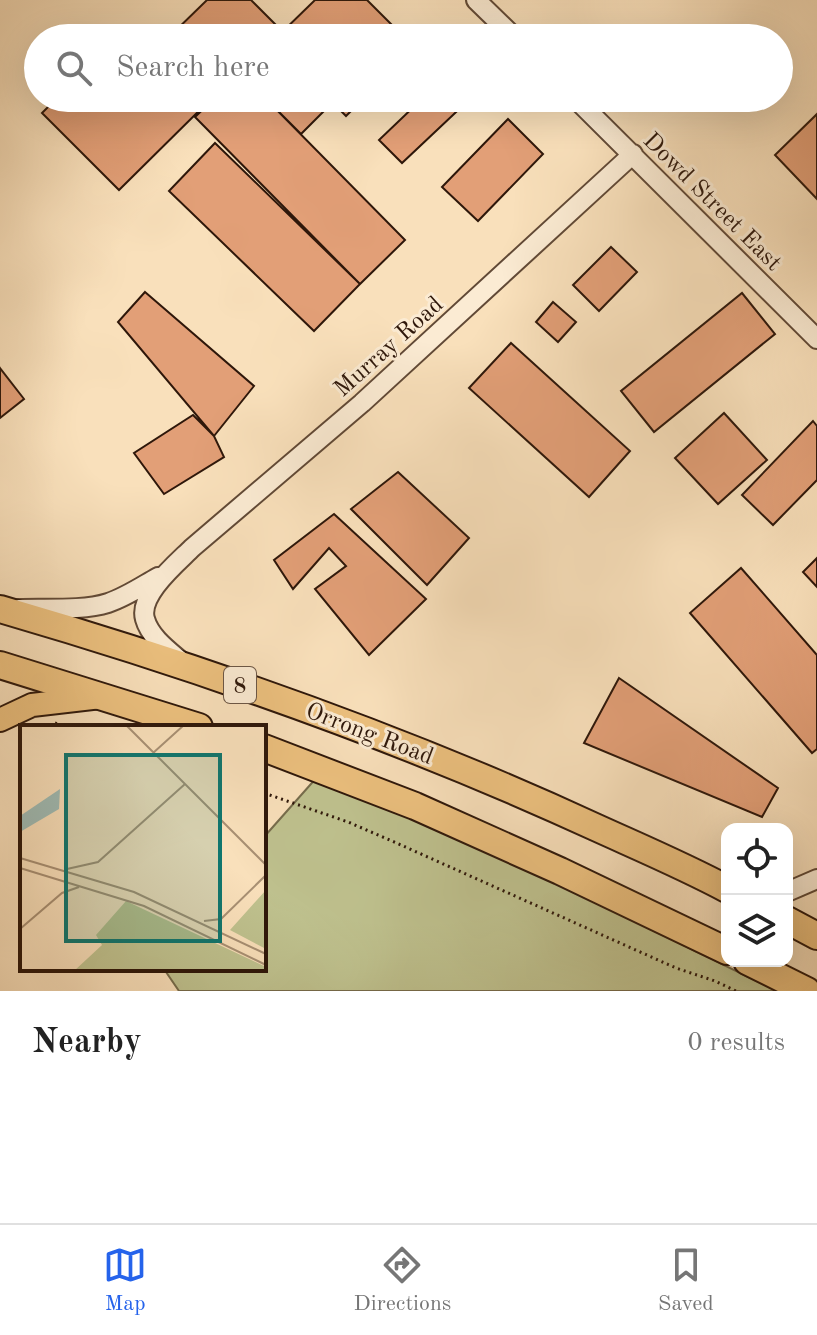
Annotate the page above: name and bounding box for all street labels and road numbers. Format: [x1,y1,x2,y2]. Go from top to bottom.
street label: Dowd Street East [638,129,785,276]
street label: Murray Road [330,293,448,402]
road number: 8 [224,667,256,703]
street label: Orrong Road [302,700,436,770]

